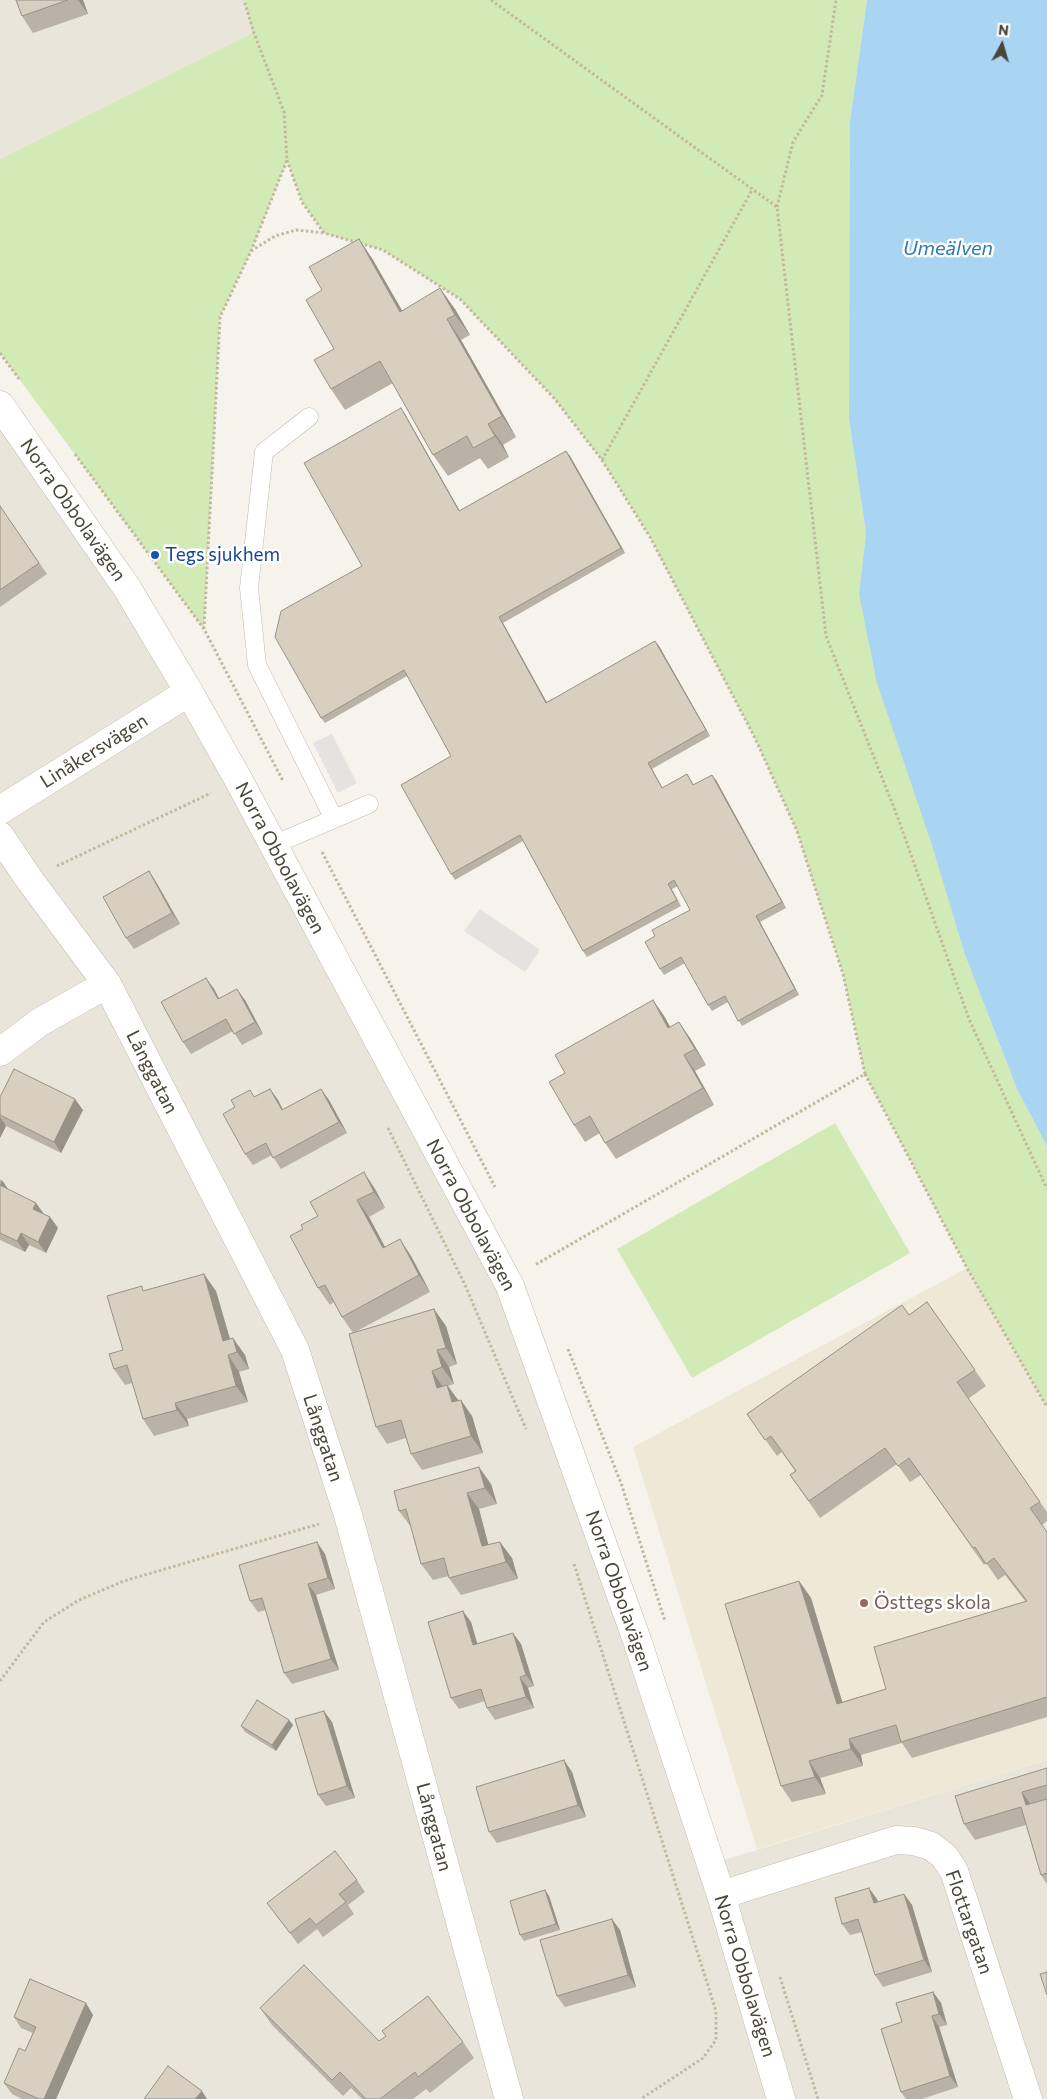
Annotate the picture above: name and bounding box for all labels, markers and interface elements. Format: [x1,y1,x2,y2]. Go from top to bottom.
north arrow [977,20,1027,70]
text: N [998,21,1010,39]
water label: Umeälven [903,236,993,260]
street label: Norra Obbolavägen [15,434,131,586]
place label: Tegs sjukhem [165,544,280,566]
marker: Tegs sjukhem [149,549,161,561]
street label: Linåkersvägen [36,709,152,793]
street label: Norra Obbolavägen [230,778,330,938]
street label: Långgatan [121,1026,183,1118]
street label: Norra Obbolavägen [421,1135,521,1295]
street label: Långgatan [298,1391,348,1485]
street label: Norra Obbolavägen [581,1508,657,1674]
place label: Östtegs skola [874,1592,991,1614]
marker: Östtegs skola [858,1597,870,1609]
street label: Långgatan [411,1780,457,1874]
street label: Flottargatan [941,1867,997,1977]
street label: Norra Obbolavägen [709,1892,781,2060]

